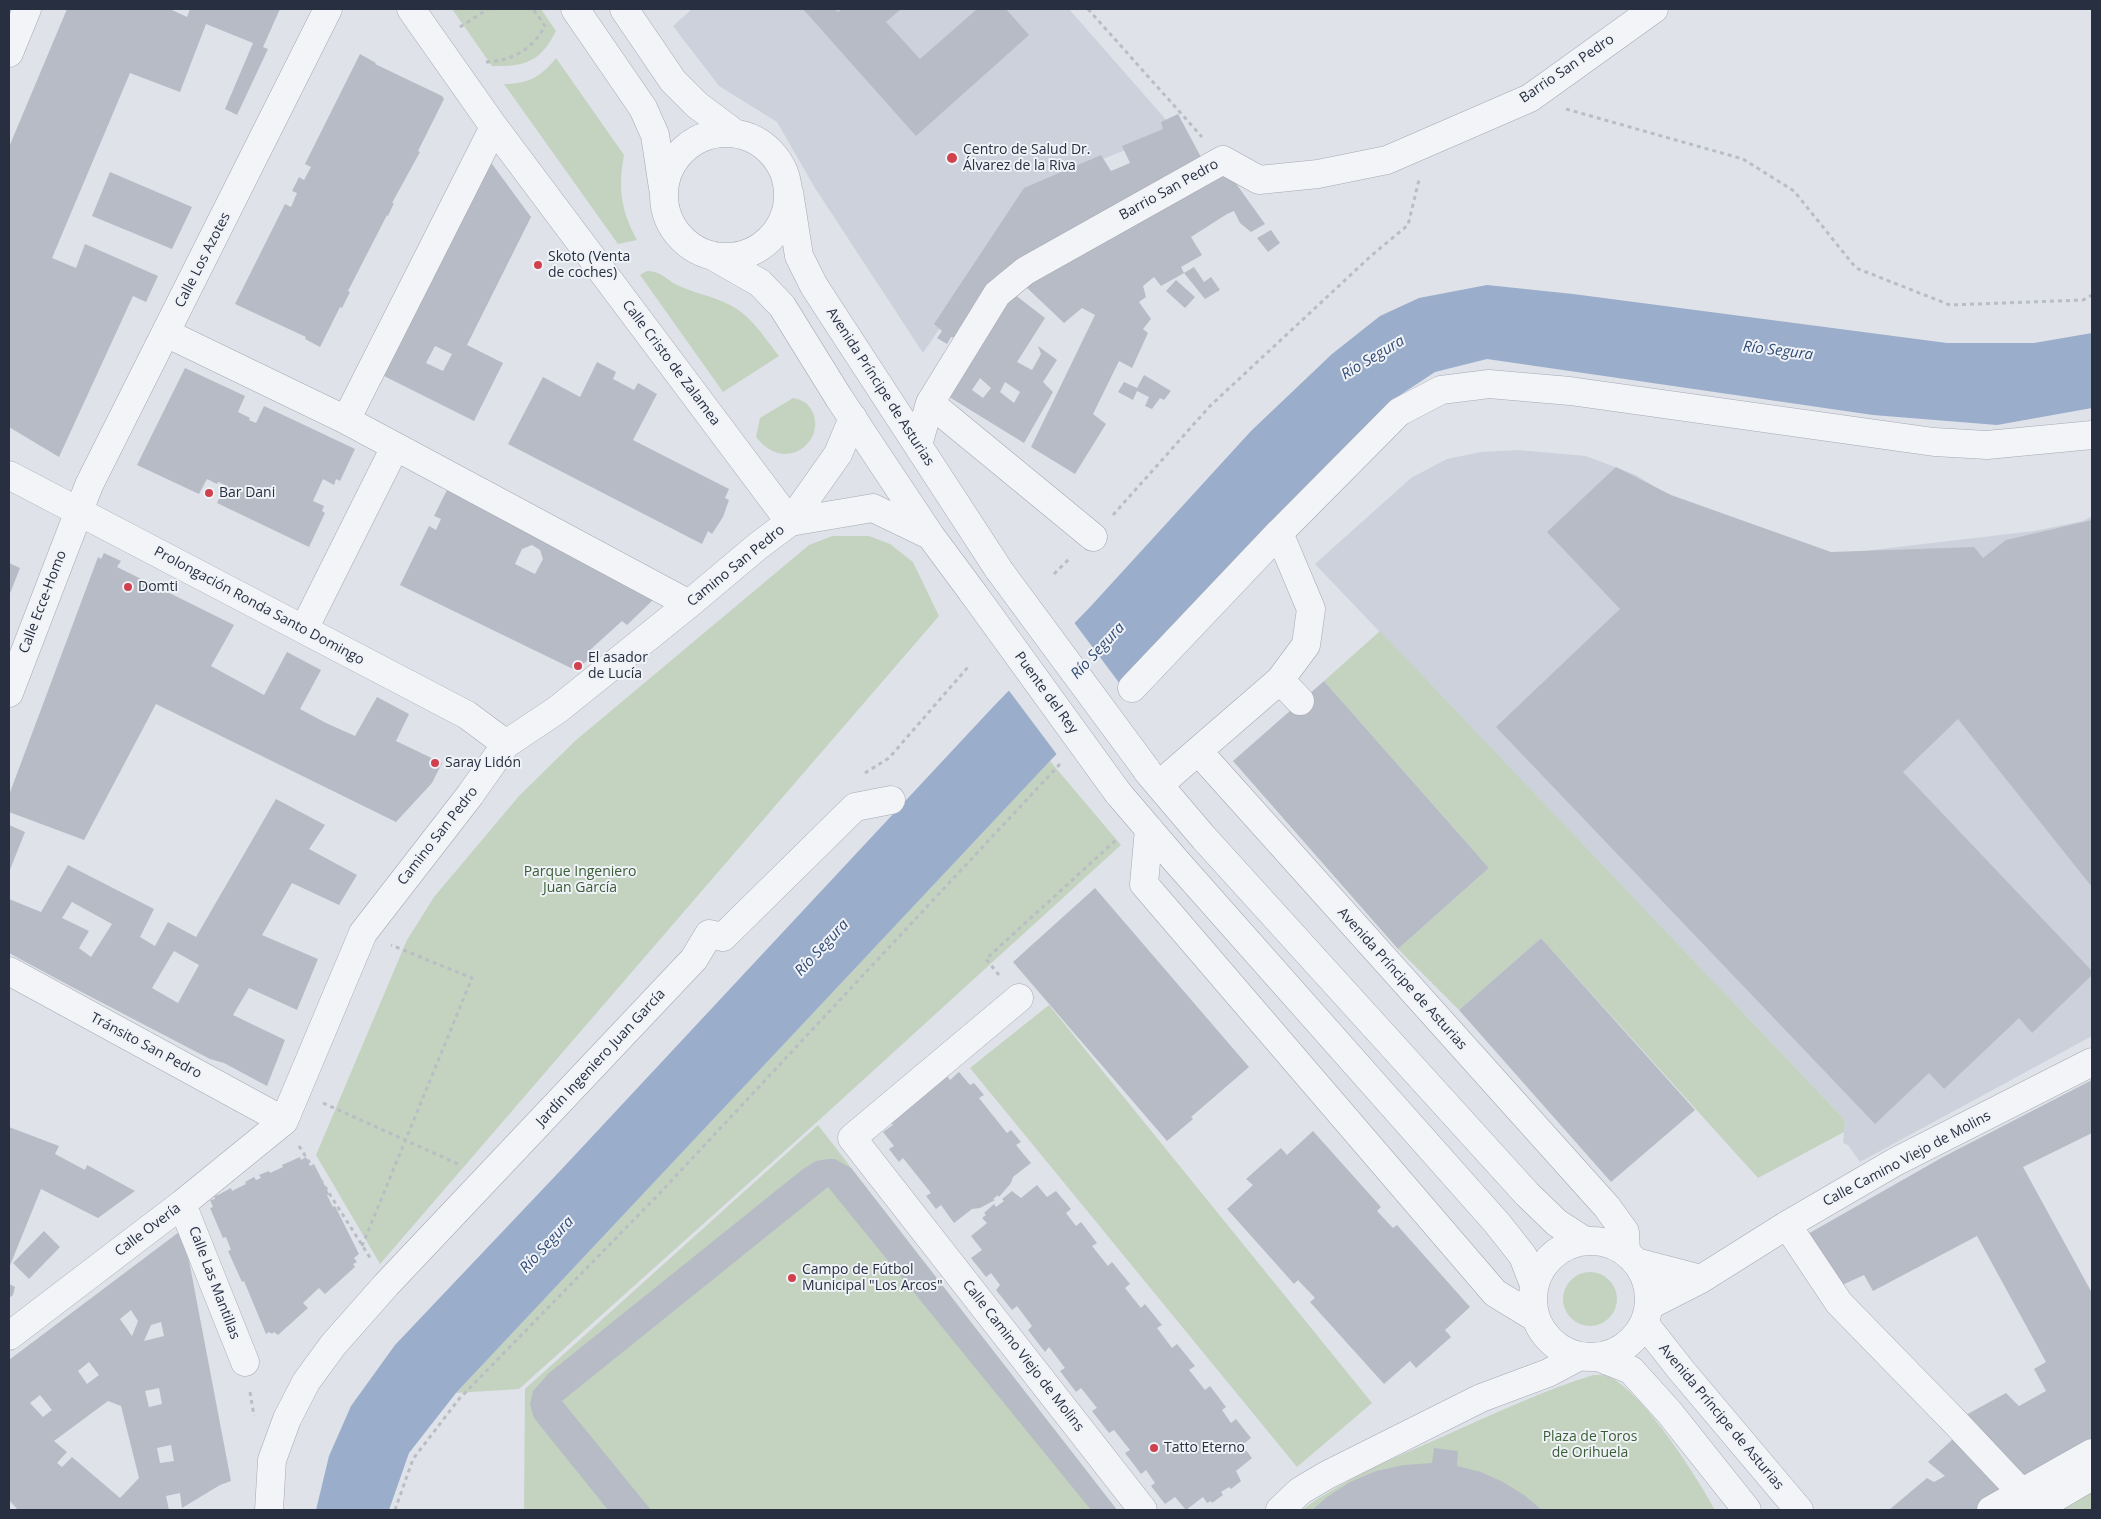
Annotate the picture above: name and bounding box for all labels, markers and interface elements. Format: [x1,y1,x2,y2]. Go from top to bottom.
street label: Barrio San Pedro [1516,31,1618,107]
place label: Centro de Salud Dr. Álvarez de la Riva [963,142,1090,174]
marker: Centro de Salud Dr. Álvarez de la Riva [945,151,959,165]
street label: Barrio San Pedro [1117,156,1221,224]
street label: Calle Los Azotes [172,210,234,310]
place label: Skoto (Venta de coches) [548,249,630,282]
marker: Skoto (Venta de coches) [532,259,544,271]
street label: Calle Cristo de Zalamea [618,297,724,429]
street label: Avenida Príncipe de Asturias [823,305,937,469]
water label: Río Segura [1338,332,1408,384]
water label: Río Segura [1742,338,1814,364]
place label: Bar Dani [219,485,275,501]
marker: Bar Dani [203,487,215,499]
street label: Camino San Pedro [684,522,788,610]
street label: Prolongación Ronda Santo Domingo [151,543,367,669]
street label: Calle Ecce-Homo [16,548,70,656]
place label: Domti [138,579,178,595]
marker: Domti [122,581,134,593]
water label: Río Segura [1067,619,1129,683]
street label: Puente del Rey [1011,649,1081,737]
place label: El asador de Lucía [588,650,648,682]
marker: El asador de Lucía [572,660,584,672]
place label: Saray Lidón [445,755,521,771]
marker: Saray Lidón [429,757,441,769]
street label: Camino San Pedro [394,783,482,889]
park label: Parque Ingeniero Juan García [524,864,636,896]
street label: Avenida Príncipe de Asturias [1334,905,1470,1053]
water label: Río Segura [791,916,853,980]
street label: Jardín Ingeniero Juan García [533,986,669,1130]
street label: Tránsito San Pedro [87,1010,205,1082]
street label: Calle Camino Viejo de Molins [1820,1108,1994,1210]
street label: Calle Overía [112,1200,184,1260]
water label: Río Segura [516,1213,578,1277]
street label: Calle Las Mantillas [185,1224,243,1342]
place label: Campo de Fútbol Municipal "Los Arcos" [802,1262,943,1294]
marker: Campo de Fútbol Municipal "Los Arcos" [786,1272,798,1284]
street label: Calle Camino Viejo de Molins [959,1277,1087,1435]
street label: Avenida Príncipe de Asturias [1655,1341,1787,1493]
park label: Plaza de Toros de Orihuela [1543,1429,1637,1461]
place label: Tatto Eterno [1164,1440,1245,1456]
marker: Tatto Eterno [1148,1442,1160,1454]

